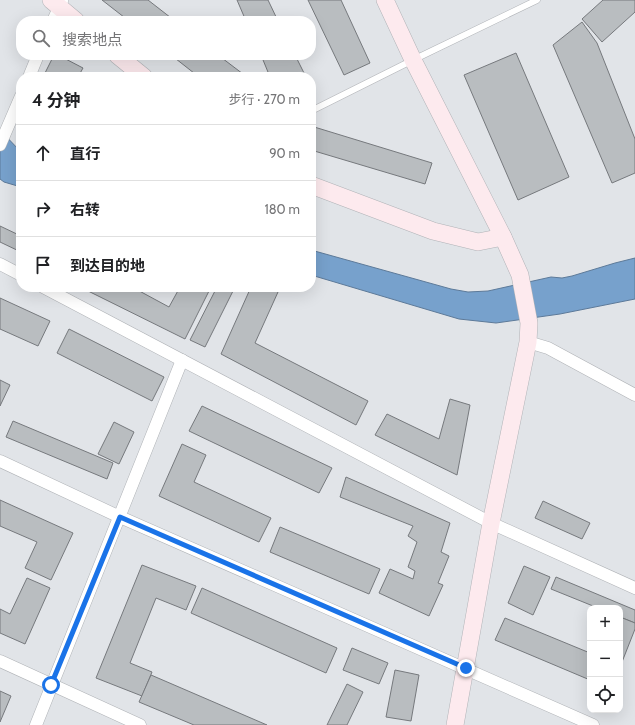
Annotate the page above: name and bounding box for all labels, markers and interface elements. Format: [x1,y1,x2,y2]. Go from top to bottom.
search box [16,16,316,60]
icon: search [30,27,52,49]
text: 搜索地点 [62,31,122,49]
text: 4 分钟 [32,90,80,110]
text: 步行 · 270 m [228,91,300,107]
icon: ahead [32,142,54,164]
text: 直行 [70,145,100,163]
text: 90 m [269,145,300,161]
icon: right [32,198,54,220]
text: 右转 [70,201,100,219]
text: 180 m [264,201,300,217]
icon: arrive [32,254,54,276]
text: 到达目的地 [70,257,145,275]
map controls [587,605,623,713]
button: + [587,605,623,641]
button: − [587,641,623,677]
route end [457,659,475,677]
route start [42,676,60,694]
button: locate [587,677,623,713]

